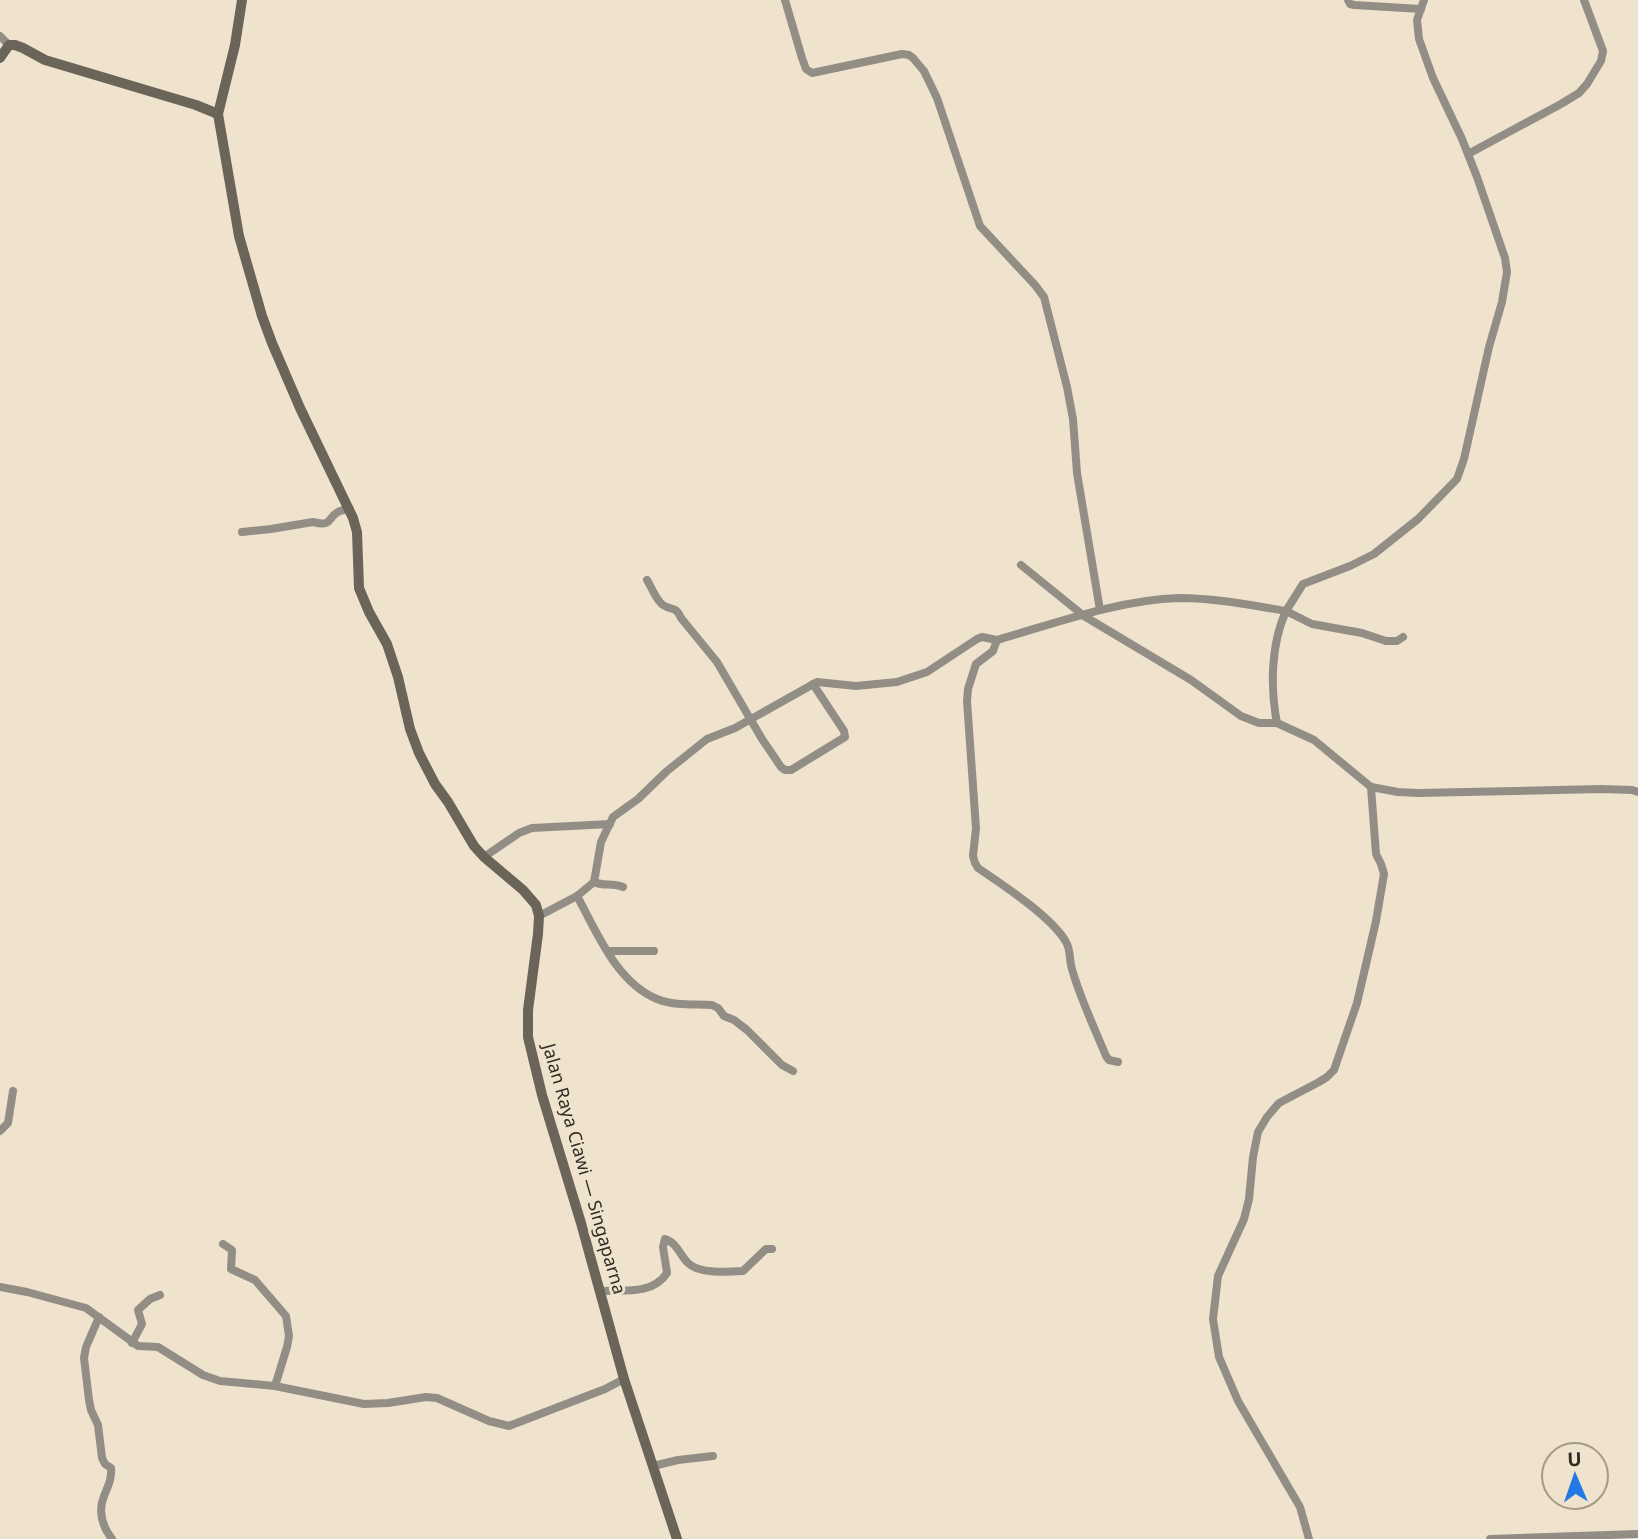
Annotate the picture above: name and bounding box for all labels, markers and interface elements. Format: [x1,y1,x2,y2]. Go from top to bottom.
street label: Jalan Raya Ciawi — Singaparna [537,1039,632,1297]
north arrow [1540,1441,1610,1511]
text: U [1567,1446,1582,1472]

